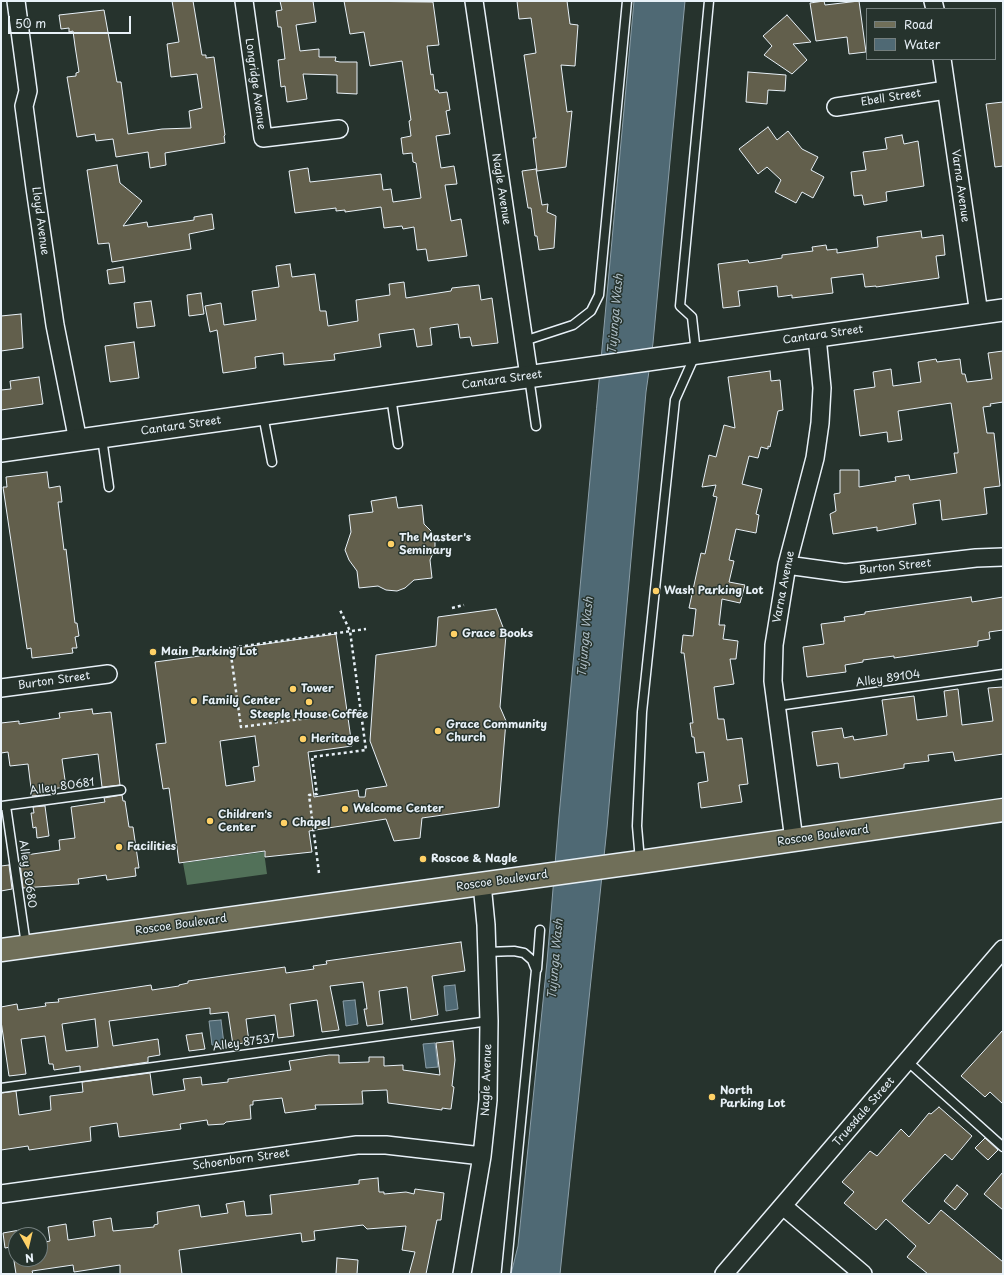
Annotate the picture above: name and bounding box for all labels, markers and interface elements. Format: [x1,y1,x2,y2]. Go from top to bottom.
scale bar [10,8,133,34]
legend [866,8,996,60]
text: 50 m [15,14,46,32]
text: Road [904,15,933,33]
text: Water [904,35,940,53]
street label: Longridge Avenue [242,37,268,131]
street label: Ebell Street [860,87,922,109]
street label: Varna Avenue [948,149,972,223]
street label: Nagle Avenue [489,152,513,226]
street label: Lloyd Avenue [29,186,51,256]
water label: Tujunga Wash [605,273,627,355]
street label: Cantara Street [782,323,864,347]
street label: Cantara Street [461,368,543,392]
street label: Cantara Street [140,414,222,438]
place label: The Master's Seminary [399,531,471,557]
marker: The Master's Seminary [386,539,396,549]
street label: Varna Avenue [771,550,797,624]
street label: Burton Street [858,557,932,577]
place label: Wash Parking Lot [664,584,764,598]
marker: Wash Parking Lot [651,586,661,596]
water label: Tujunga Wash [575,596,597,678]
place label: Grace Books [462,627,533,641]
marker: Grace Books [449,629,459,639]
place label: Main Parking Lot [161,645,257,659]
marker: Main Parking Lot [148,647,158,657]
street label: Alley 89104 [855,668,921,690]
street label: Burton Street [17,669,91,693]
place label: Tower [301,682,334,696]
marker: Tower [288,684,298,694]
place label: Family Center [202,694,280,708]
marker: Family Center [189,696,199,706]
marker: Steeple House Coffee [304,697,314,707]
place label: Steeple House Coffee [250,708,368,722]
place label: Grace Community Church [446,718,547,744]
marker: Grace Community Church [433,726,443,736]
place label: Heritage [311,732,359,746]
marker: Heritage [298,734,308,744]
street label: Alley 80681 [29,776,95,798]
place label: Welcome Center [353,802,444,816]
marker: Welcome Center [340,804,350,814]
place label: Children's Center [218,808,272,834]
marker: Children's Center [205,816,215,826]
place label: Chapel [292,816,330,830]
marker: Chapel [279,818,289,828]
street label: Roscoe Boulevard [776,823,870,849]
street label: Alley 80680 [16,839,38,909]
place label: Facilities [127,840,176,854]
marker: Facilities [114,842,124,852]
place label: Roscoe & Nagle [431,852,518,866]
marker: Roscoe & Nagle [418,854,428,864]
street label: Roscoe Boulevard [455,868,549,894]
street label: Roscoe Boulevard [134,912,228,938]
water label: Tujunga Wash [545,918,567,1000]
street label: Alley 87537 [212,1032,276,1054]
street label: Nagle Avenue [479,1044,495,1116]
street label: Truesdale Street [830,1075,898,1149]
place label: North Parking Lot [720,1084,786,1110]
marker: North Parking Lot [707,1092,717,1102]
street label: Schoenborn Street [192,1147,290,1173]
north arrow [8,1227,48,1267]
text: N [24,1249,35,1267]

